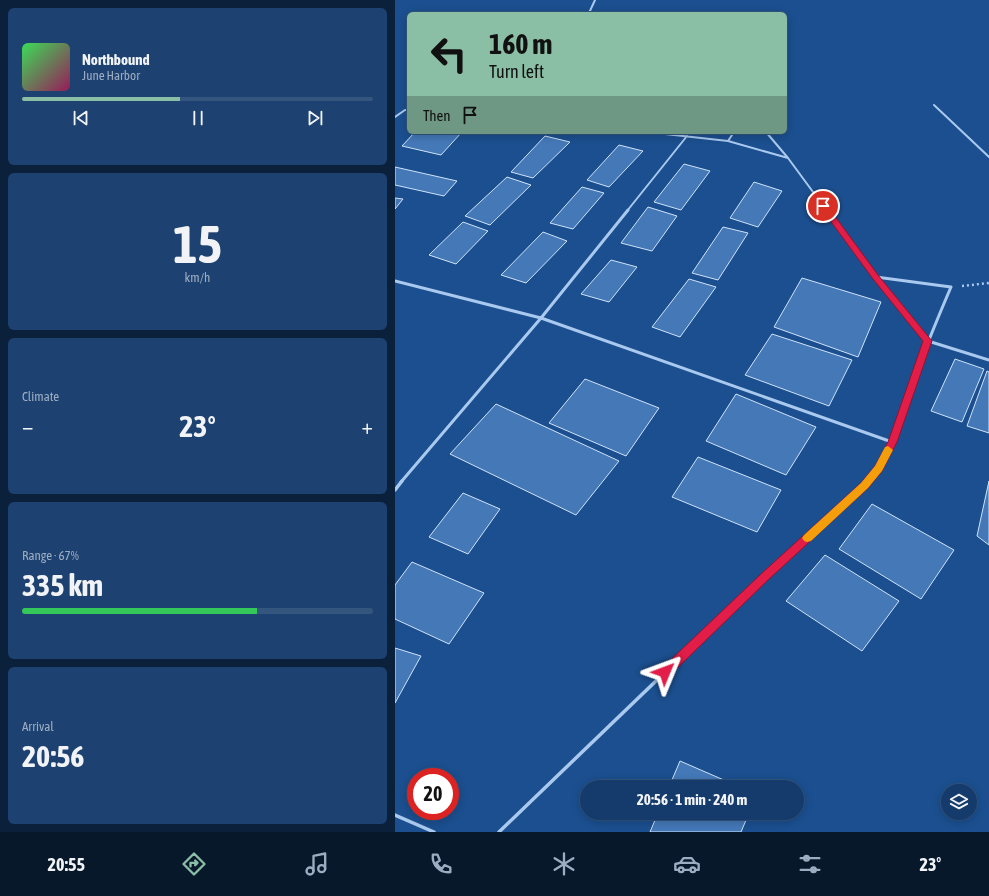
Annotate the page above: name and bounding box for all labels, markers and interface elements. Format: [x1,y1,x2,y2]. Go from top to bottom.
icon: left [423,28,475,80]
text: 160 m [489,28,552,60]
text: Northbound [82,51,150,68]
text: Turn left [489,61,544,82]
text: June Harbor [82,68,140,83]
icon: arrive [459,104,481,126]
icon: previous [70,107,92,129]
icon: pause [187,107,209,129]
icon: next [304,107,326,129]
text: Then [423,107,451,124]
pin [806,189,840,223]
icon: arrive [812,195,834,217]
text: 15 [173,214,222,274]
text: km/h [185,270,210,285]
text: Climate [22,389,59,404]
text: 23° [179,409,216,443]
text: − [22,413,33,439]
text: + [362,413,373,439]
text: Range · 67% [22,548,79,563]
text: 335 km [22,568,103,602]
position arrow [644,651,686,693]
text: Arrival [22,719,54,734]
text: 20:56 [22,739,84,773]
speed limit sign: 20 [407,768,459,820]
map controls [941,784,977,820]
button: layers [941,784,977,820]
text: 20:56 · 1 min · 240 m [637,791,747,808]
icon: directions [180,850,208,878]
icon: music [303,850,331,878]
icon: phone [427,850,455,878]
icon: climate [550,850,578,878]
icon: car [673,850,701,878]
icon: filters [796,850,824,878]
text: 20:55 [48,854,85,875]
text: 23° [919,854,941,875]

